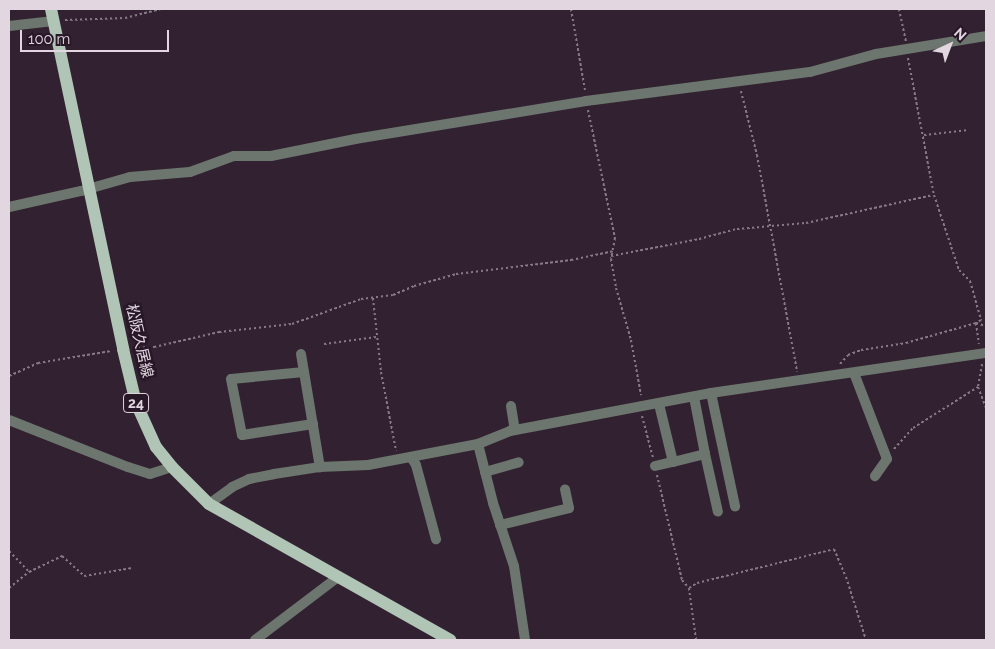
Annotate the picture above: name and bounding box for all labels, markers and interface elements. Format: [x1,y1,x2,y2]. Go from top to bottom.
scale bar [22,20,171,52]
north arrow [925,20,975,70]
text: N [951,25,970,44]
text: 100 m [28,30,70,48]
street label: 松阪久居線 [122,302,156,380]
road number: 24 [122,392,150,414]

